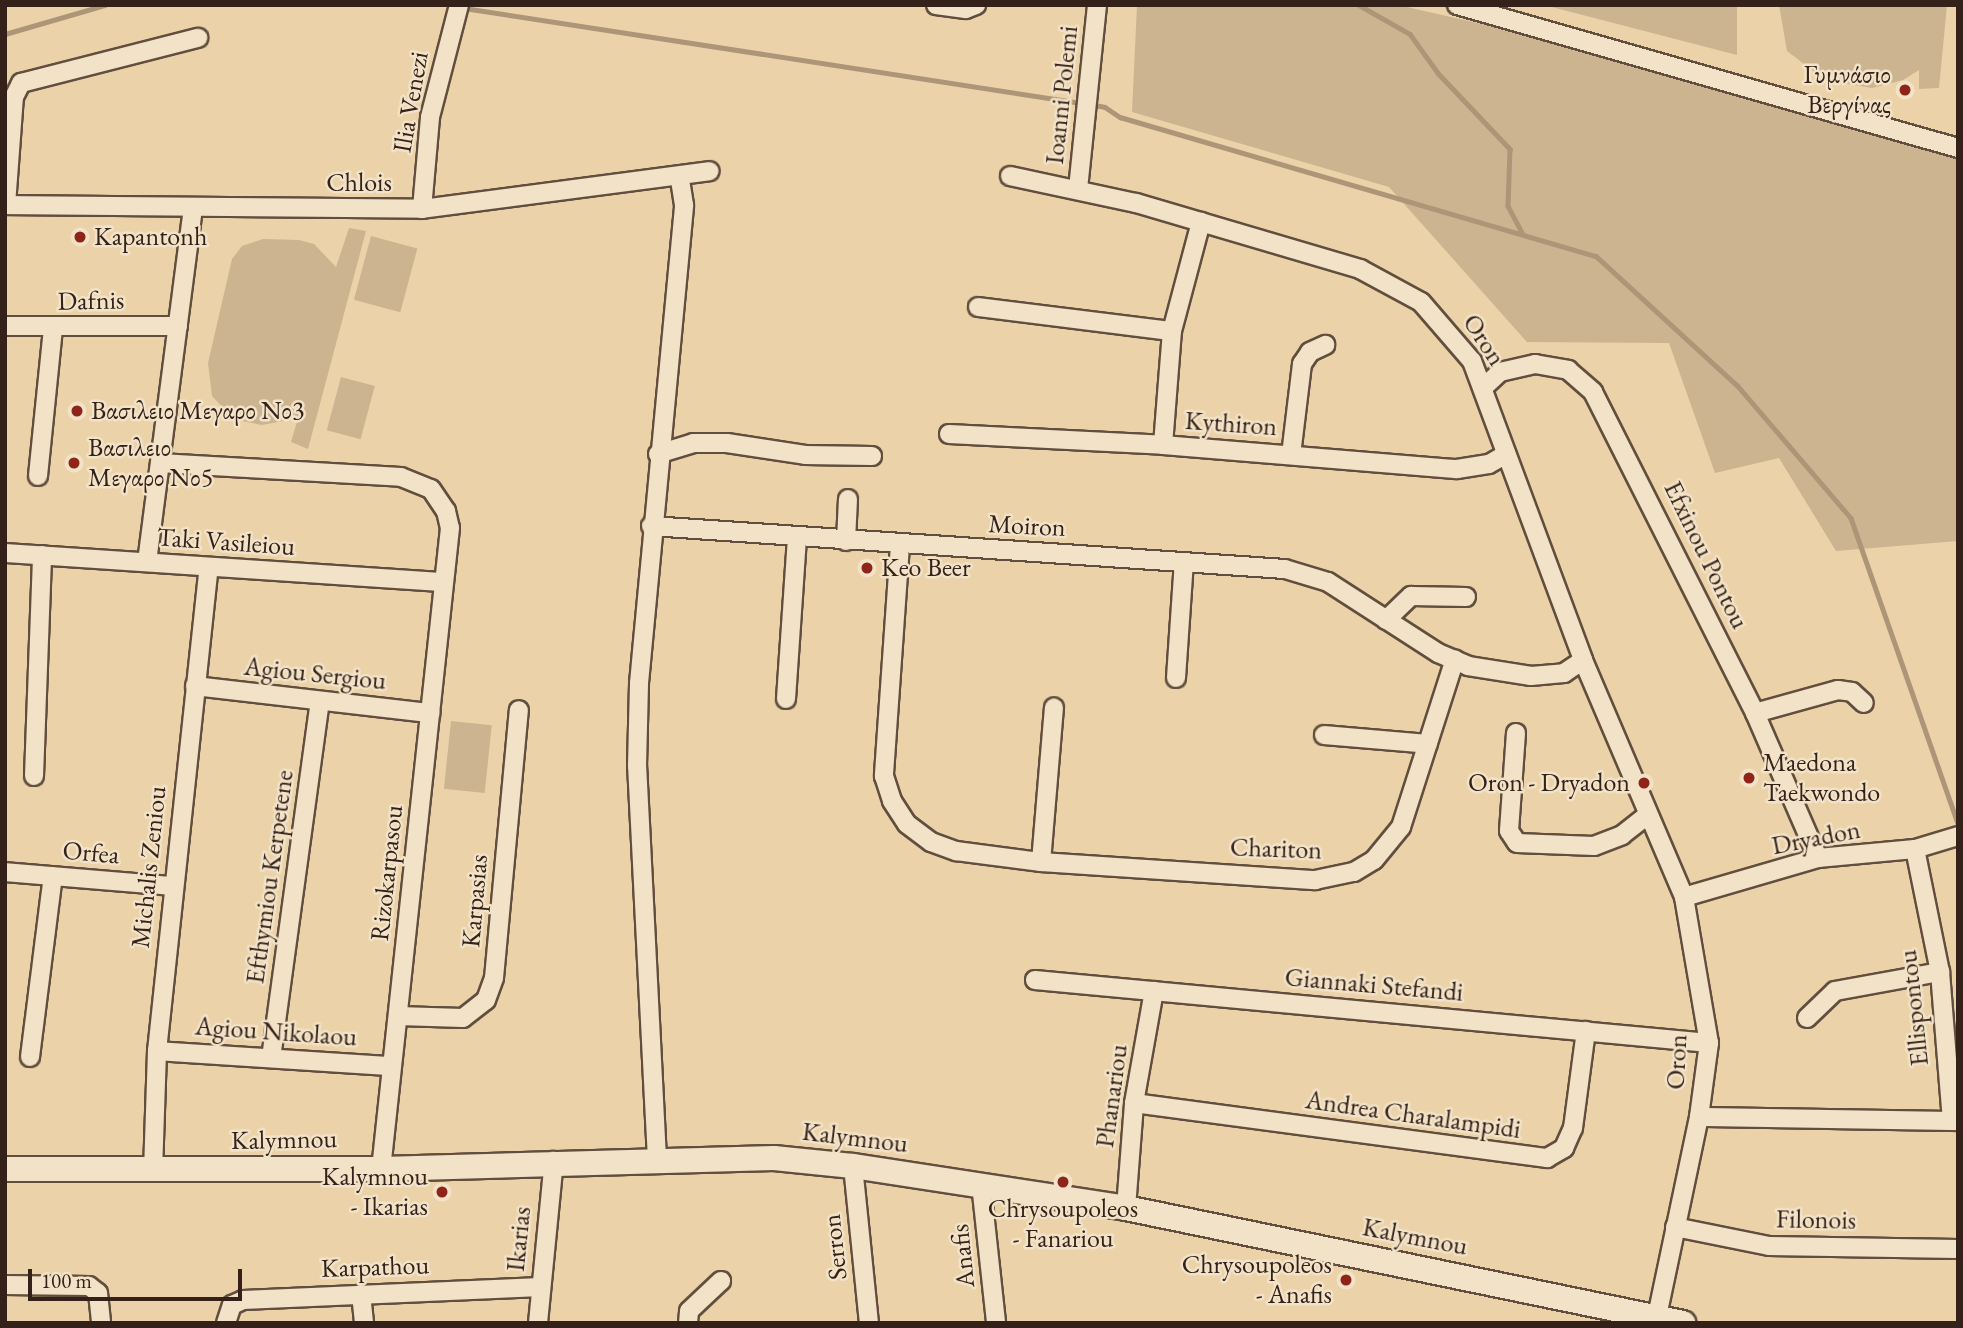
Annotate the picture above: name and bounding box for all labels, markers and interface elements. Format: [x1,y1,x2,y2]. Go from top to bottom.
street label: Ioanni Polemi [1039,24,1085,166]
street label: Ilia Venezi [387,49,435,155]
place label: Γυμνάσιο Βεργίνας [1804,59,1891,120]
marker: Γυμνάσιο Βεργίνας [1897,82,1913,98]
street label: Chlois [326,167,392,199]
place label: Kapantonh [94,221,207,253]
marker: Kapantonh [72,229,88,245]
street label: Dafnis [57,285,125,317]
street label: Oron [1456,308,1512,372]
place label: Βασιλειο Μεγαρο Νο3 [91,395,304,427]
marker: Βασιλειο Μεγαρο Νο3 [69,403,85,419]
street label: Kythiron [1184,405,1278,443]
place label: Βασιλειο Μεγαρο Νο5 [88,432,213,494]
marker: Βασιλειο Μεγαρο Νο5 [66,455,82,471]
street label: Efxinou Pontou [1657,476,1755,634]
street label: Moiron [988,508,1066,544]
street label: Taki Vasileiou [156,522,296,562]
place label: Keo Beer [881,552,971,584]
marker: Keo Beer [859,560,875,576]
street label: Agiou Sergiou [242,651,388,697]
place label: Maedona Taekwondo [1763,747,1880,808]
place label: Oron - Dryadon [1468,767,1630,799]
street label: Efthymiou Kerpetene [240,768,300,986]
marker: Maedona Taekwondo [1741,770,1757,786]
marker: Oron - Dryadon [1636,775,1652,791]
street label: Michalis Zeniou [125,784,173,950]
street label: Rizokarpasou [364,803,410,943]
street label: Dryadon [1769,814,1863,862]
street label: Chariton [1229,832,1323,866]
street label: Orfea [61,835,121,871]
street label: Karpasias [455,853,495,949]
street label: Ellispontou [1892,948,1936,1068]
street label: Giannaki Stefandi [1284,962,1464,1008]
street label: Agiou Nikolaou [194,1011,358,1053]
street label: Oron [1660,1034,1694,1090]
street label: Phanariou [1089,1042,1135,1150]
street label: Andrea Charalampidi [1303,1084,1523,1146]
street label: Kalymnou [800,1116,910,1160]
street label: Kalymnou [231,1123,337,1157]
place label: Kalymnou - Ikarias [322,1161,428,1222]
marker: Chrysoupoleos - Fanariou [1055,1174,1071,1190]
marker: Kalymnou - Ikarias [434,1184,450,1200]
place label: Chrysoupoleos - Fanariou [988,1193,1138,1254]
street label: Filonois [1776,1204,1856,1236]
street label: Ikarias [500,1205,538,1273]
street label: Serron [816,1212,854,1282]
street label: Kalymnou [1360,1212,1470,1262]
street label: Anafis [944,1223,982,1289]
place label: Chrysoupoleos - Anafis [1182,1249,1332,1310]
street label: Karpathou [320,1250,430,1284]
scale bar [32,1254,245,1298]
text: 100 m [41,1267,92,1294]
marker: Chrysoupoleos - Anafis [1338,1272,1354,1288]

